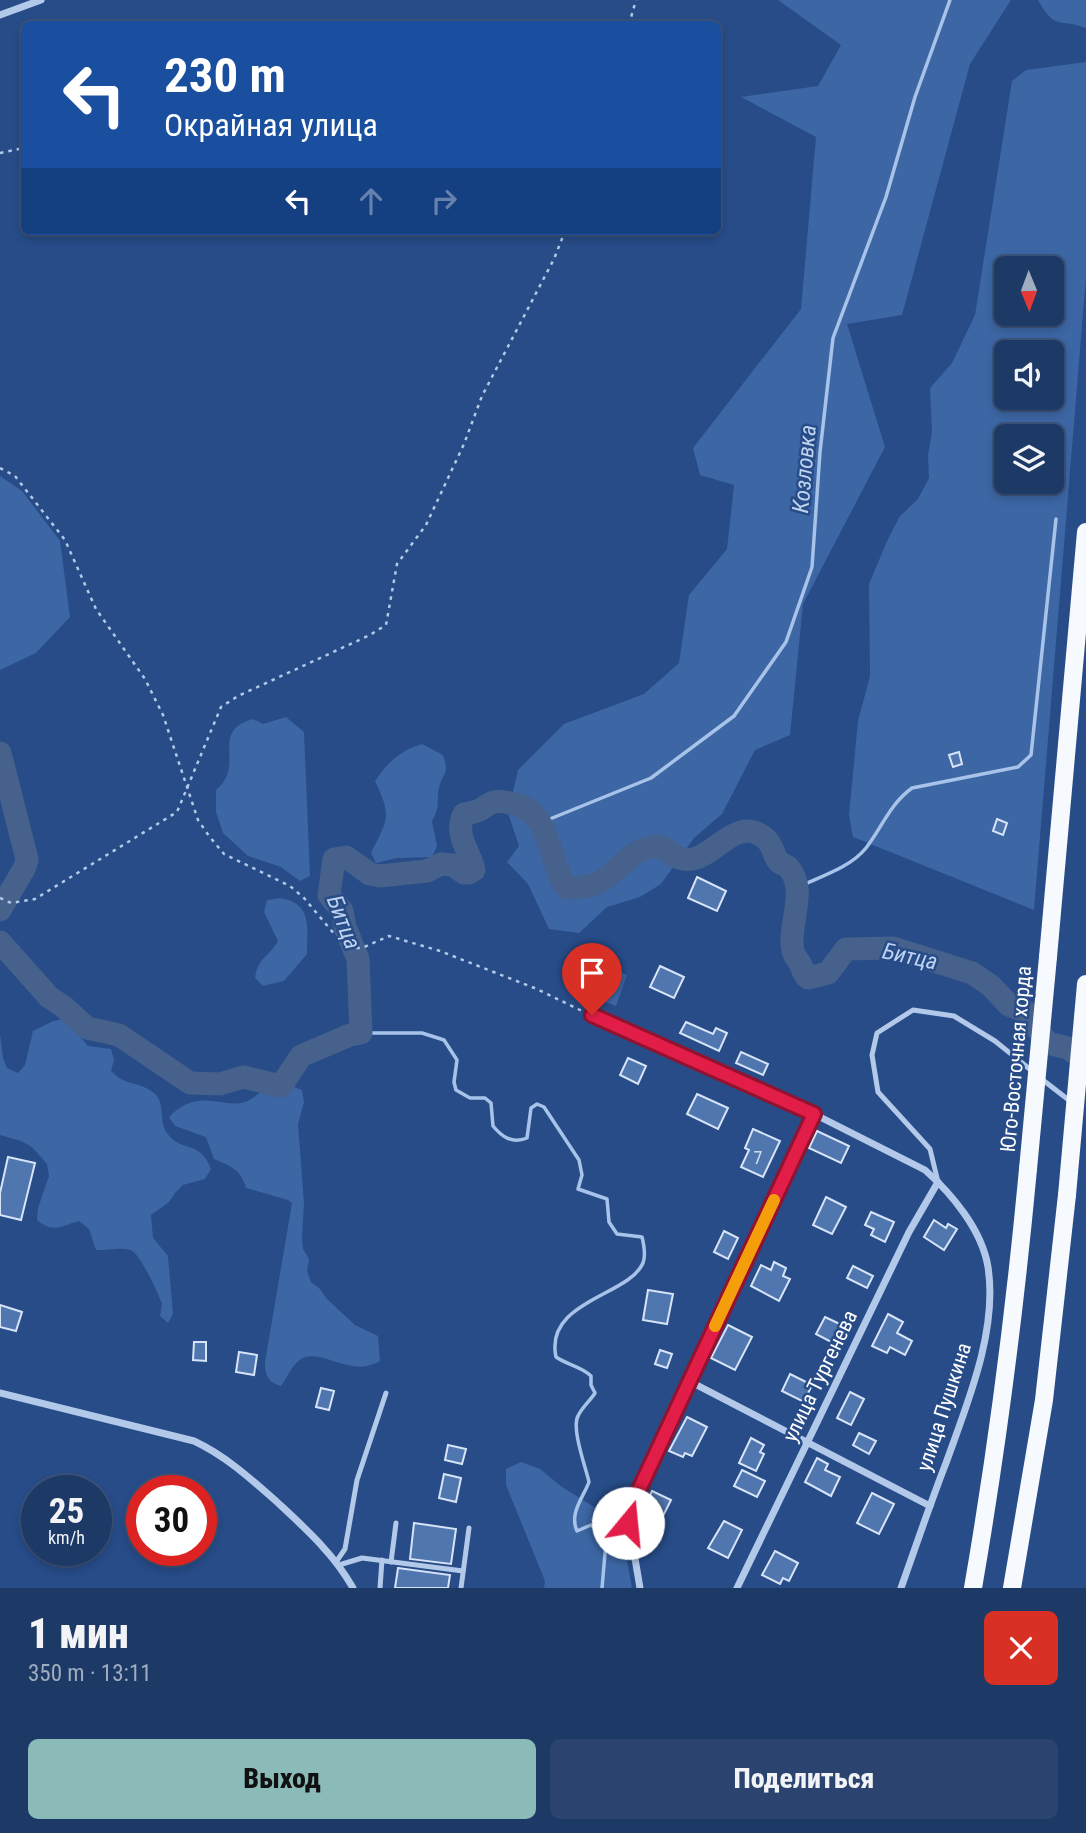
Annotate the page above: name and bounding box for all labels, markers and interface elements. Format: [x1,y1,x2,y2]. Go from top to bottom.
text: 230 m [164,47,286,104]
icon: left [49,49,140,140]
text: Окрайная улица [164,106,378,144]
icon: left [279,182,317,220]
icon: ahead [352,182,390,220]
icon: right [425,182,463,220]
north arrow [994,256,1064,326]
map controls [994,256,1064,494]
button: sound [994,340,1064,410]
water label: Козловка [787,424,822,514]
button: layers [994,424,1064,494]
water label: Битца [321,891,366,953]
water label: Битца [880,938,940,975]
pin [562,943,622,1015]
icon: arrive [573,954,611,992]
street label: Юго-Восточная хорда [996,965,1036,1153]
house number: 7 [754,1147,763,1168]
street label: улица Тургенева [778,1306,862,1446]
street label: улица Пушкина [912,1340,976,1474]
speed limit sign: 30 [126,1475,217,1566]
position arrow [591,1486,665,1560]
text: 25 [49,1491,84,1532]
text: km/h [48,1527,85,1548]
text: 1 мин [28,1609,129,1658]
button: close [984,1611,1058,1685]
text: 350 m · 13:11 [28,1660,152,1687]
button: Выход [28,1739,536,1819]
button: Поделиться [550,1739,1058,1819]

